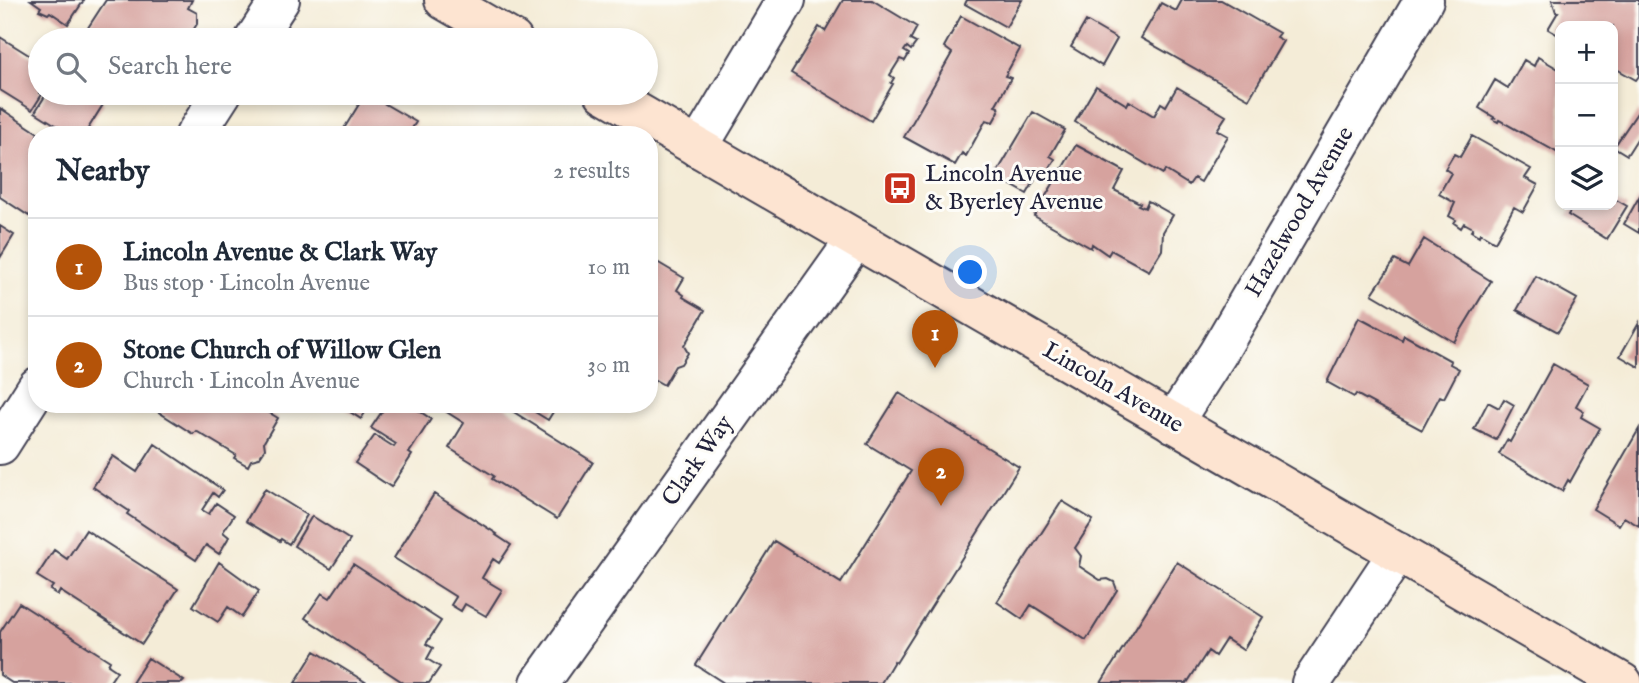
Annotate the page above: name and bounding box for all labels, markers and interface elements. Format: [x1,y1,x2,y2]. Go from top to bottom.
map controls [1555,21,1618,210]
button: + [1555,21,1618,84]
search box [28,28,658,105]
icon: search [52,48,90,86]
text: Search here [108,50,232,83]
button: − [1555,84,1618,147]
street label: Hazelwood Avenue [1239,121,1361,303]
button: layers [1555,147,1618,210]
text: Nearby [56,153,149,191]
text: 2 results [553,157,630,186]
place label: Lincoln Avenue & Byerley Avenue [925,159,1103,218]
bus stop icon: Lincoln Avenue & Byerley Avenue [881,169,919,207]
text: Lincoln Avenue & Clark Way [123,236,437,269]
text: 1 [75,253,83,282]
text: 10 m [587,253,630,282]
your location [953,255,987,289]
text: Bus stop · Lincoln Avenue [123,269,370,298]
pin: 1 [912,310,958,368]
text: Stone Church of Willow Glen [123,334,441,367]
street label: Lincoln Avenue [1037,335,1189,441]
text: 2 [74,351,84,380]
text: 30 m [587,351,630,380]
text: Church · Lincoln Avenue [123,367,360,396]
street label: Clark Way [655,409,741,513]
pin: 2 [918,448,964,506]

